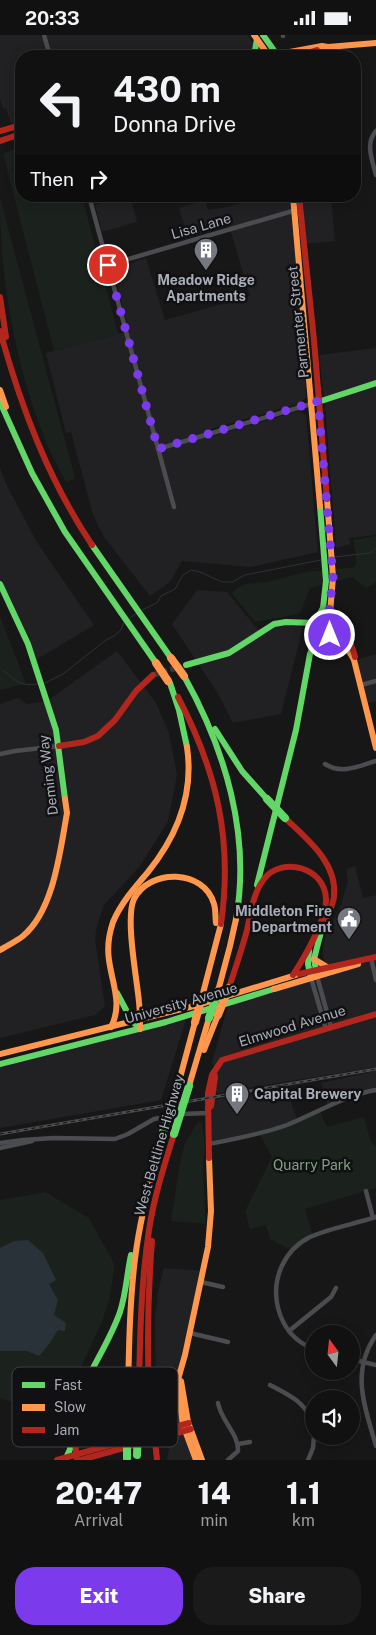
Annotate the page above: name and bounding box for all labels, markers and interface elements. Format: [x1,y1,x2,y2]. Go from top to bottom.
text: 20:33 [25,7,80,29]
text: 430 m [113,69,221,110]
icon: left [30,70,95,135]
text: Donna Drive [113,111,236,137]
icon: right [84,165,112,193]
text: Then [30,168,74,190]
street label: Lisa Lane [169,210,233,242]
building icon: Meadow Ridge Apartments [193,237,219,271]
pin [87,244,129,286]
icon: arrive [94,251,122,279]
street label: Parmenter Street [284,265,312,379]
place label: Meadow Ridge Apartments [157,272,255,304]
position arrow [303,608,355,660]
street label: Deming Way [35,733,61,816]
place label: Middleton Fire Department [235,903,332,935]
public building icon: Middleton Fire Department [336,906,362,940]
street label: University Avenue [123,979,239,1027]
street label: Elmwood Avenue [237,1002,347,1050]
street label: West Beltline Highway [131,1072,187,1218]
building icon: Capital Brewery [224,1081,250,1115]
place label: Capital Brewery [254,1086,362,1102]
park label: Quarry Park [273,1157,351,1173]
north arrow [305,1325,360,1380]
map controls [305,1325,360,1445]
legend [12,1367,178,1447]
text: Fast [54,1377,82,1393]
button: sound [305,1390,360,1445]
text: Slow [54,1399,86,1415]
text: Jam [54,1422,79,1438]
text: 20:47 [55,1475,142,1511]
text: 14 [198,1475,231,1511]
text: 1.1 [286,1475,321,1511]
text: Arrival [74,1511,123,1530]
text: min [201,1511,228,1530]
text: km [292,1511,315,1530]
button: Exit [15,1567,183,1625]
button: Share [193,1567,361,1625]

